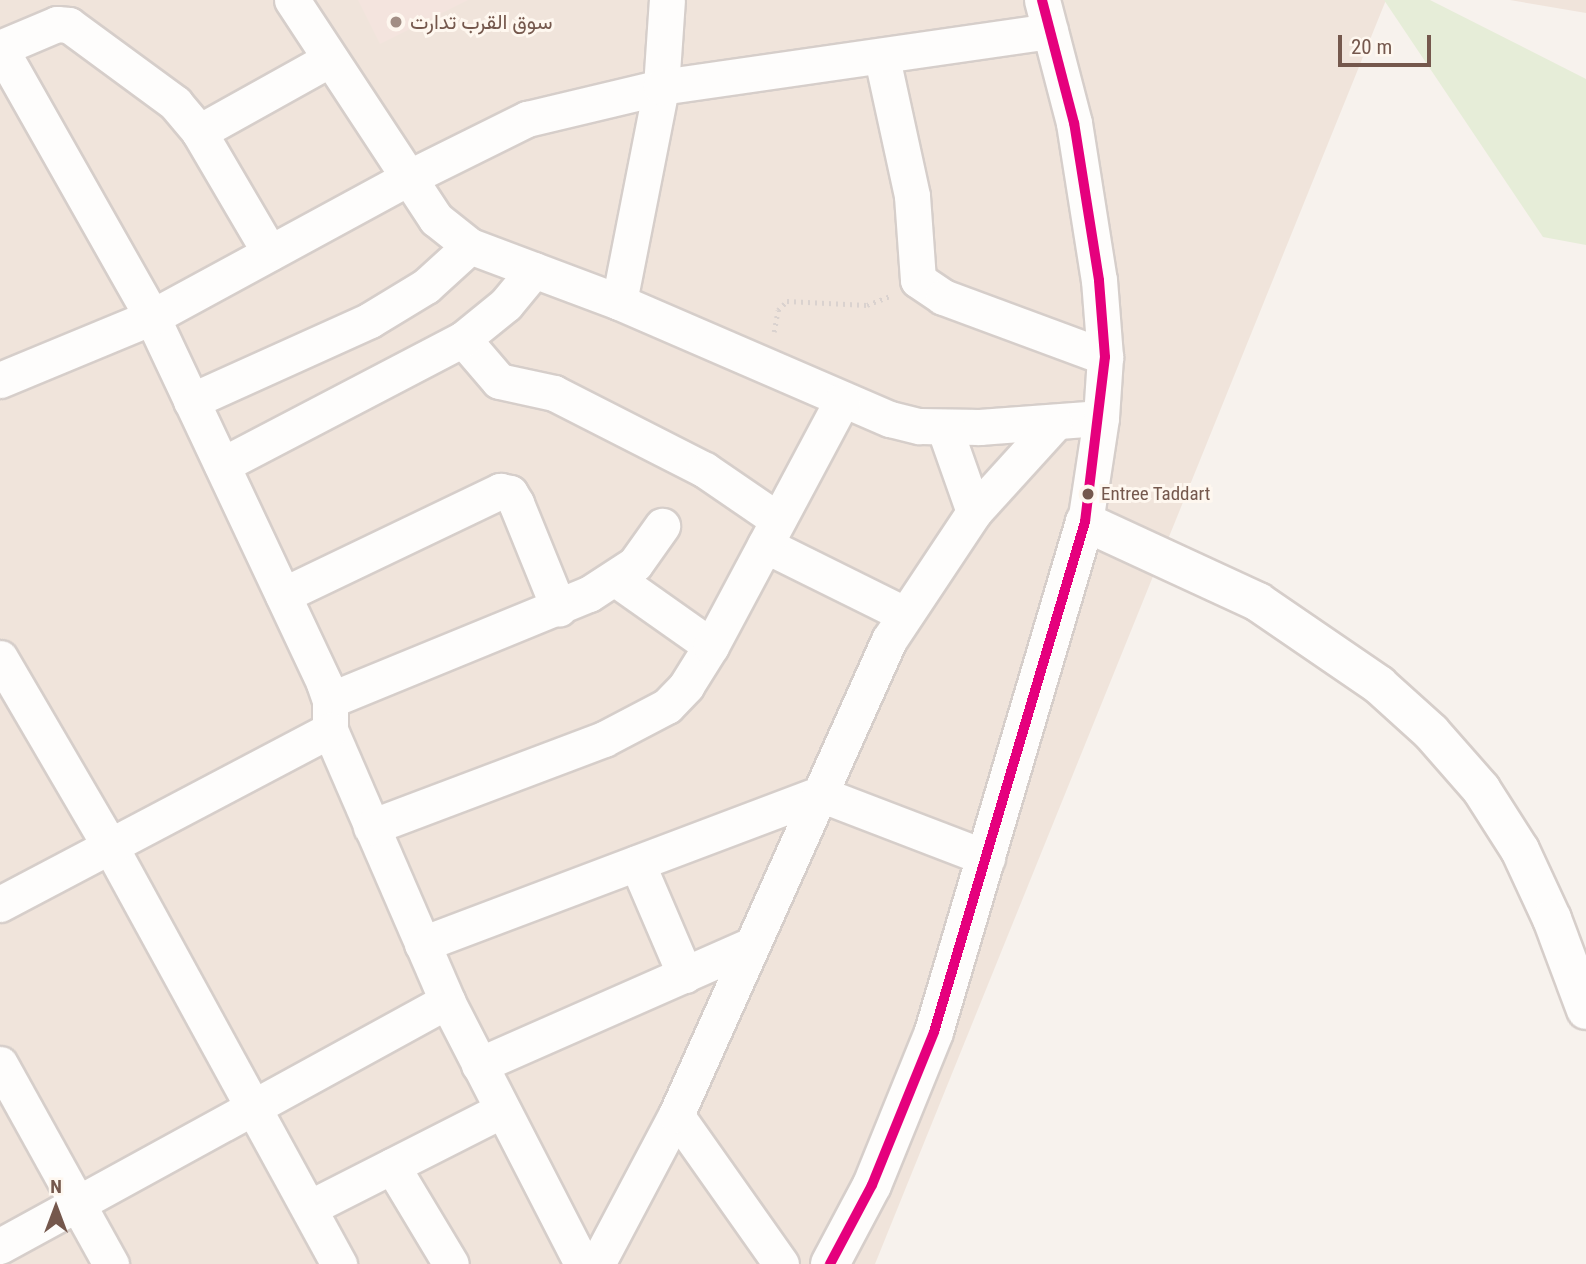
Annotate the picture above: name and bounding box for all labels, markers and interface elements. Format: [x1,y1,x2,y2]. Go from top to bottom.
place label: سوق القرب تدارت [410,9,553,35]
marker: سوق القرب تدارت [388,14,404,30]
scale bar [1341,21,1434,65]
text: 20 m [1351,35,1392,59]
place label: Entree Taddart [1101,483,1211,505]
marker: Entree Taddart [1081,487,1095,501]
north arrow [21,1173,91,1243]
text: N [50,1175,62,1198]

